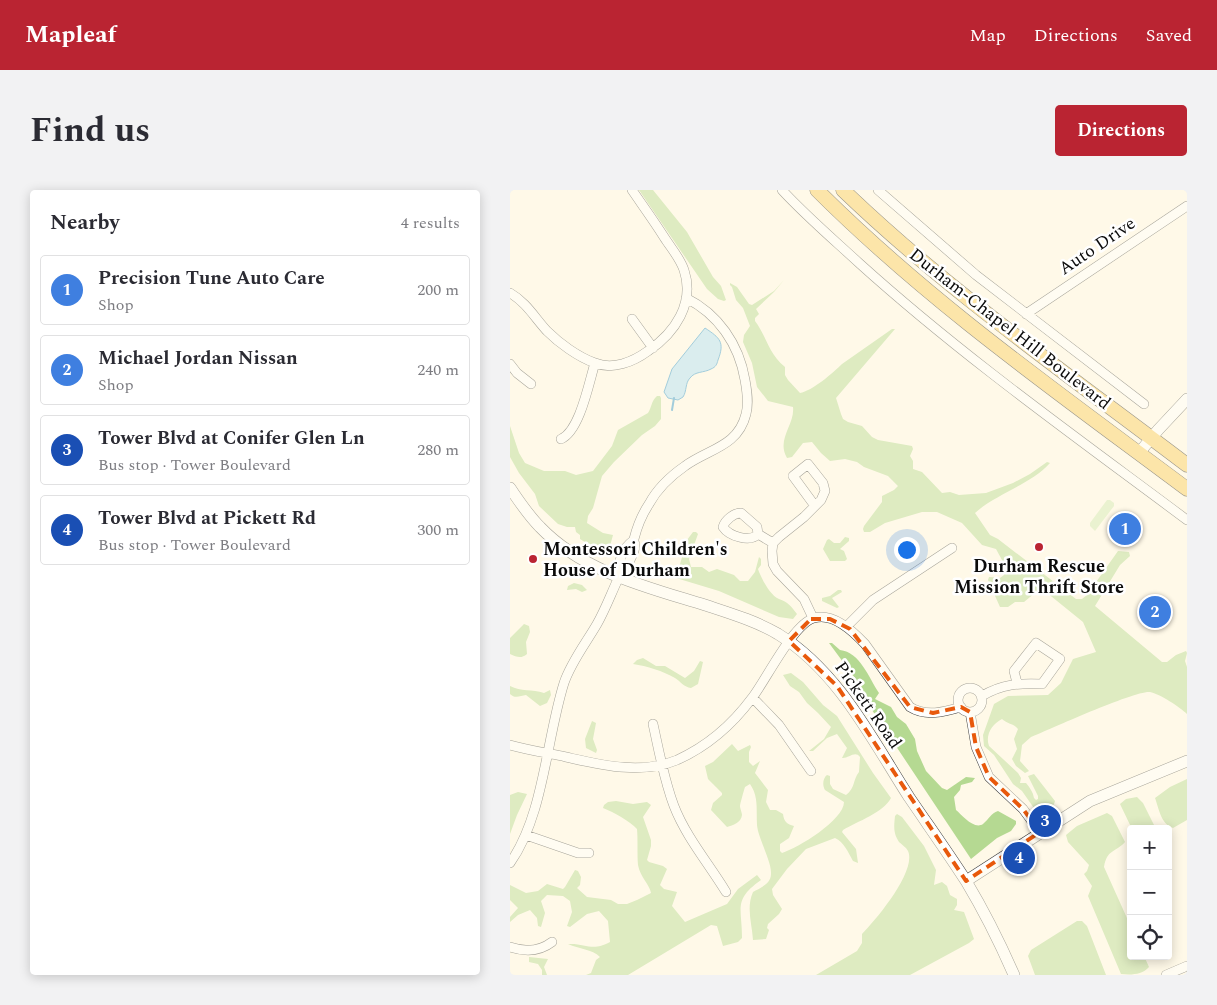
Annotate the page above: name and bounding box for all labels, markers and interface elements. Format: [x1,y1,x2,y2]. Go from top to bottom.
text: Mapleaf [25,17,116,53]
text: Map [970,22,1006,49]
text: Directions [1034,22,1118,49]
text: Saved [1146,22,1192,49]
text: Find us [30,104,150,157]
button: Directions [1055,105,1187,156]
text: Nearby [50,207,120,239]
street label: Auto Drive [1053,210,1141,282]
text: 4 results [401,211,460,235]
street label: Durham-Chapel Hill Boulevard [903,242,1117,416]
text: Precision Tune Auto Care [98,264,325,293]
text: 1 [63,278,71,302]
text: 200 m [417,278,459,302]
text: Shop [98,293,134,317]
text: Michael Jordan Nissan [98,344,298,373]
text: 2 [63,358,71,382]
text: 240 m [417,358,459,382]
text: Shop [98,373,134,397]
text: Tower Blvd at Conifer Glen Ln [98,424,365,453]
text: 3 [63,438,71,462]
text: 280 m [417,438,459,462]
text: Bus stop · Tower Boulevard [98,453,291,477]
text: Tower Blvd at Pickett Rd [98,504,316,533]
pin: 1 [1109,510,1141,548]
text: 4 [63,518,71,542]
text: 300 m [417,518,459,542]
text: Bus stop · Tower Boulevard [98,533,291,557]
place label: Montessori Children's House of Durham [543,536,728,584]
your location [894,537,920,563]
marker: Durham Rescue Mission Thrift Store [1033,541,1045,553]
marker: Montessori Children's House of Durham [527,553,539,565]
place label: Durham Rescue Mission Thrift Store [954,553,1124,601]
pin: 2 [1139,593,1171,631]
street label: Pickett Road [828,655,908,755]
pin: 3 [1029,802,1061,840]
map controls [1127,825,1172,960]
button: + [1127,825,1172,870]
pin: 4 [1003,839,1035,877]
button: − [1127,870,1172,915]
button: locate [1127,915,1172,960]

